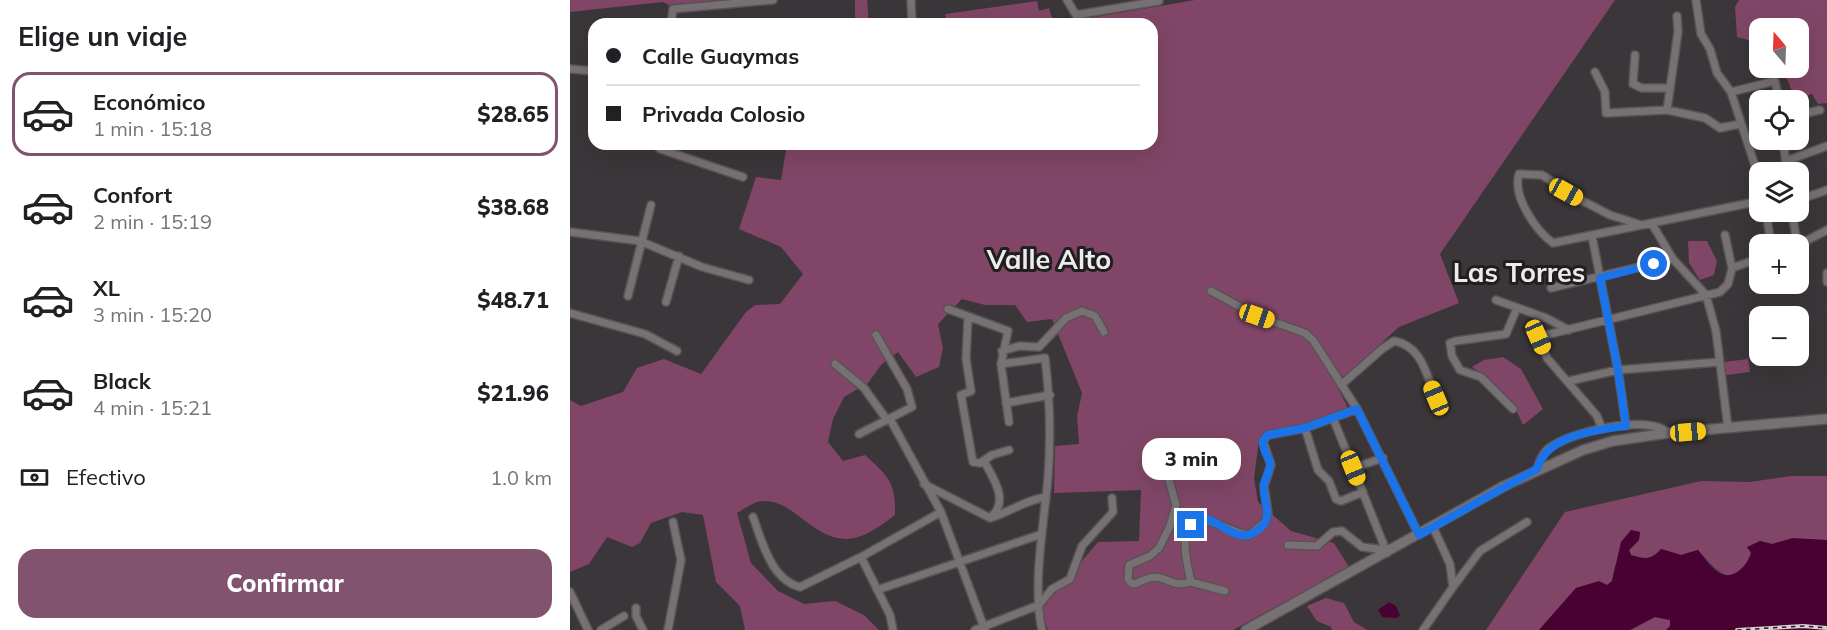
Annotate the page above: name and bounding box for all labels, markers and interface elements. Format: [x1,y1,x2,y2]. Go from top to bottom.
north arrow [1749,18,1809,78]
map controls [1749,18,1809,366]
text: Elige un viaje [18,19,187,53]
text: Calle Guaymas [642,42,799,70]
icon: car [21,87,75,141]
text: Económico [93,88,206,116]
button: locate [1749,90,1809,150]
text: $28.65 [477,100,549,128]
text: Privada Colosio [642,100,805,128]
text: 1 min · 15:18 [93,116,212,141]
button: layers [1749,162,1809,222]
car [1546,175,1586,209]
icon: car [21,180,75,234]
text: Confort [93,181,172,209]
text: $38.68 [477,193,549,221]
text: 2 min · 15:19 [93,209,212,234]
button: + [1749,234,1809,294]
district label: Valle Alto [986,242,1111,276]
route start [1640,250,1667,277]
district label: Las Torres [1453,255,1585,289]
icon: car [21,273,75,327]
text: XL [93,274,120,302]
text: $48.71 [477,286,549,314]
text: 3 min · 15:20 [93,302,212,327]
car [1237,302,1277,330]
button: − [1749,306,1809,366]
car [1522,317,1554,357]
icon: car [21,366,75,420]
text: Black [93,367,151,395]
car [1421,378,1451,418]
text: $21.96 [477,379,549,407]
text: 4 min · 15:21 [93,395,212,420]
car [1669,421,1707,443]
callout: 3 min [1142,438,1240,480]
text: 3 min [1165,446,1218,471]
car [1338,448,1368,488]
icon: cash [18,461,51,494]
text: Efectivo [66,463,146,491]
text: 1.0 km [490,465,552,490]
route end [1177,511,1204,538]
button: Confirmar [18,549,552,618]

